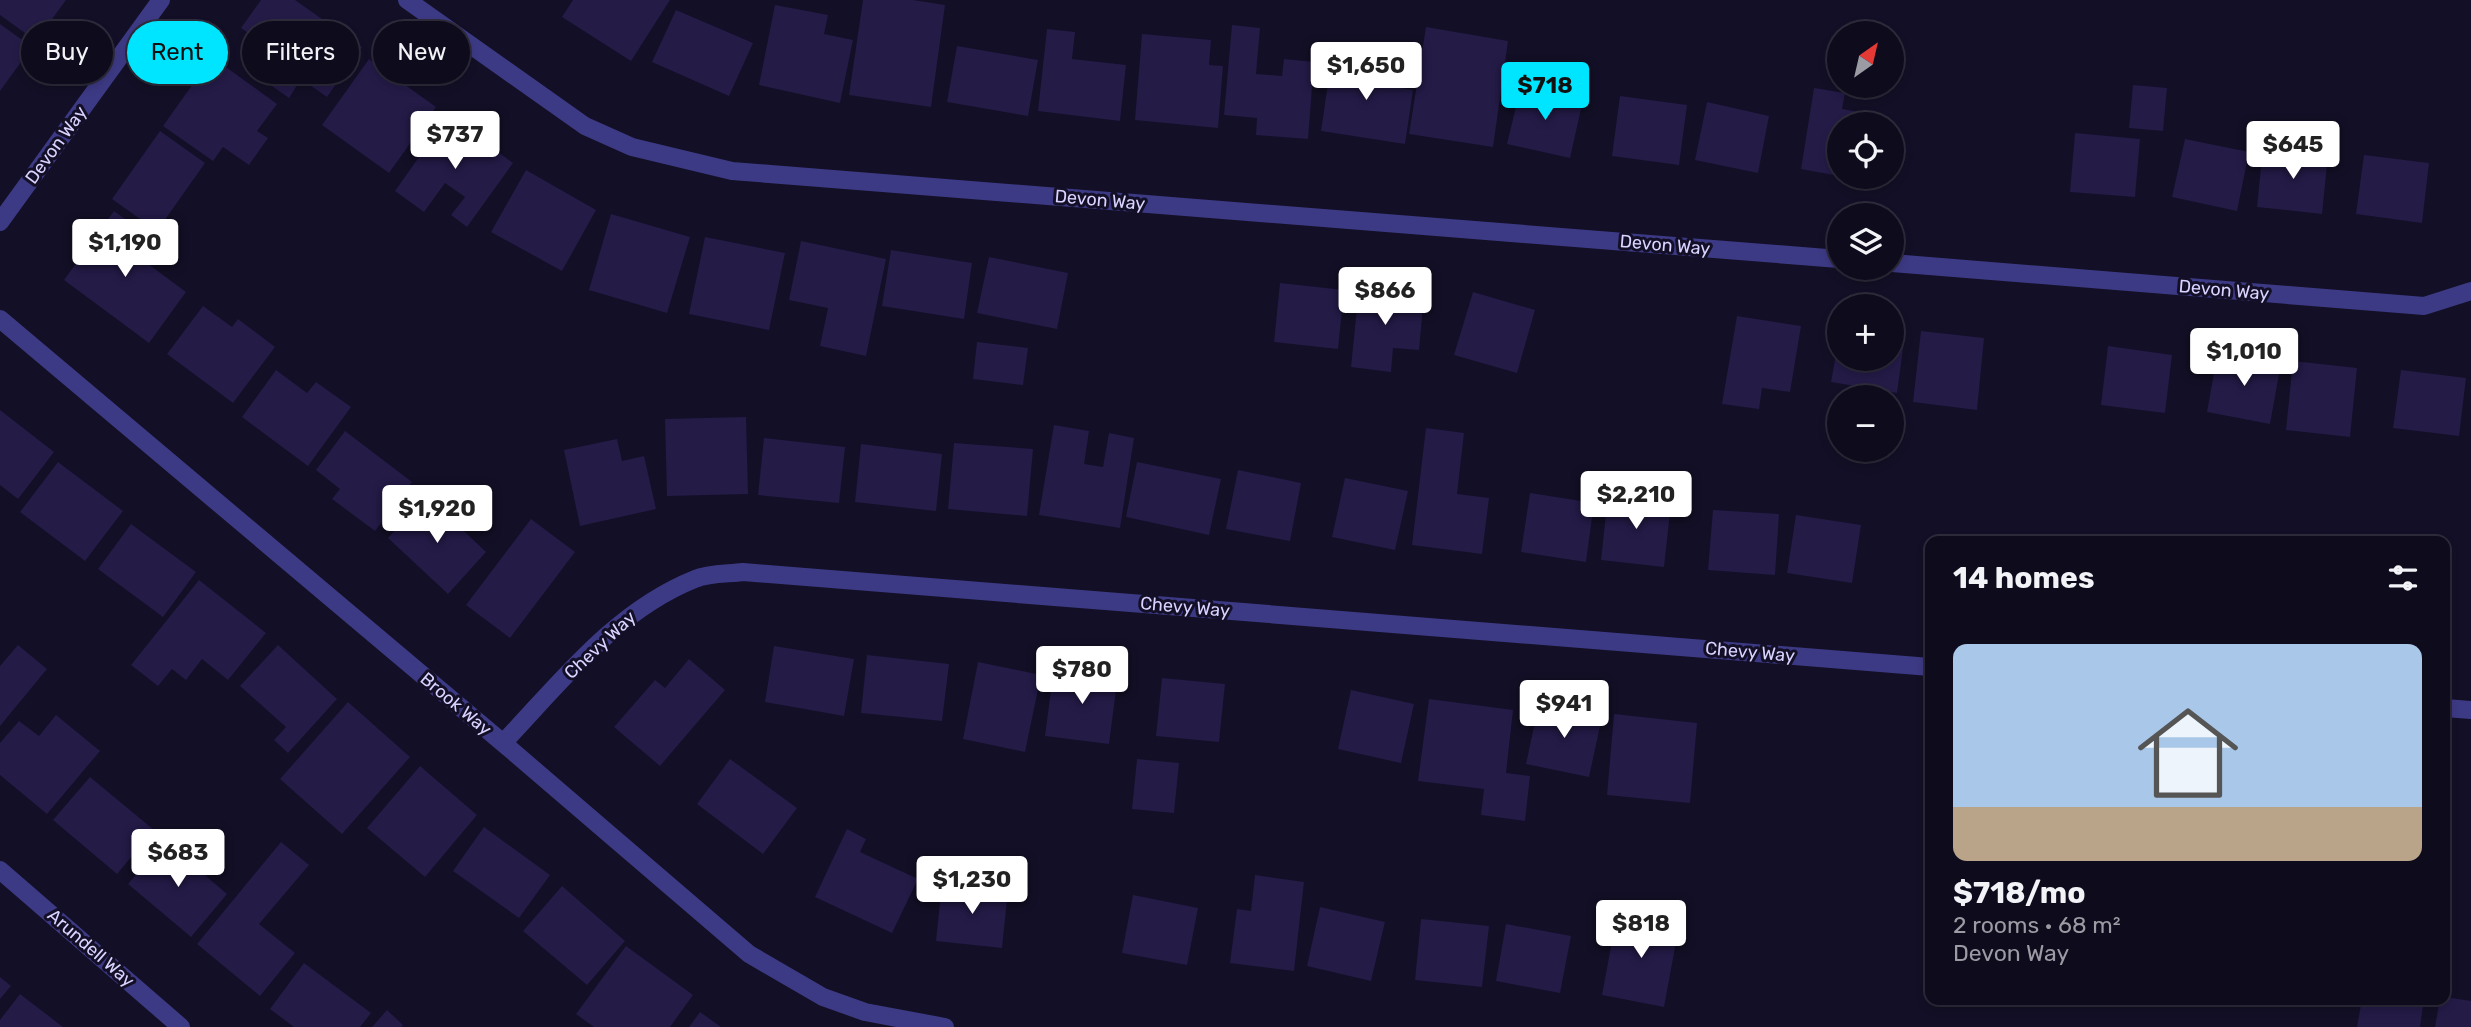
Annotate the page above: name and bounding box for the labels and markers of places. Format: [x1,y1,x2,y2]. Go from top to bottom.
pin: $1,650 [1309,42,1423,102]
pin: $718 [1504,62,1586,122]
pin: $737 [414,111,496,171]
pin: $645 [2252,122,2334,181]
pin: $1,190 [68,219,182,279]
pin: $866 [1344,268,1426,327]
pin: $1,010 [2187,328,2301,388]
pin: $2,210 [1579,472,1693,531]
pin: $1,920 [380,486,494,545]
pin: $780 [1041,646,1123,706]
pin: $941 [1523,680,1605,740]
pin: $683 [137,830,219,889]
pin: $1,230 [915,856,1029,916]
pin: $818 [1600,900,1682,960]

